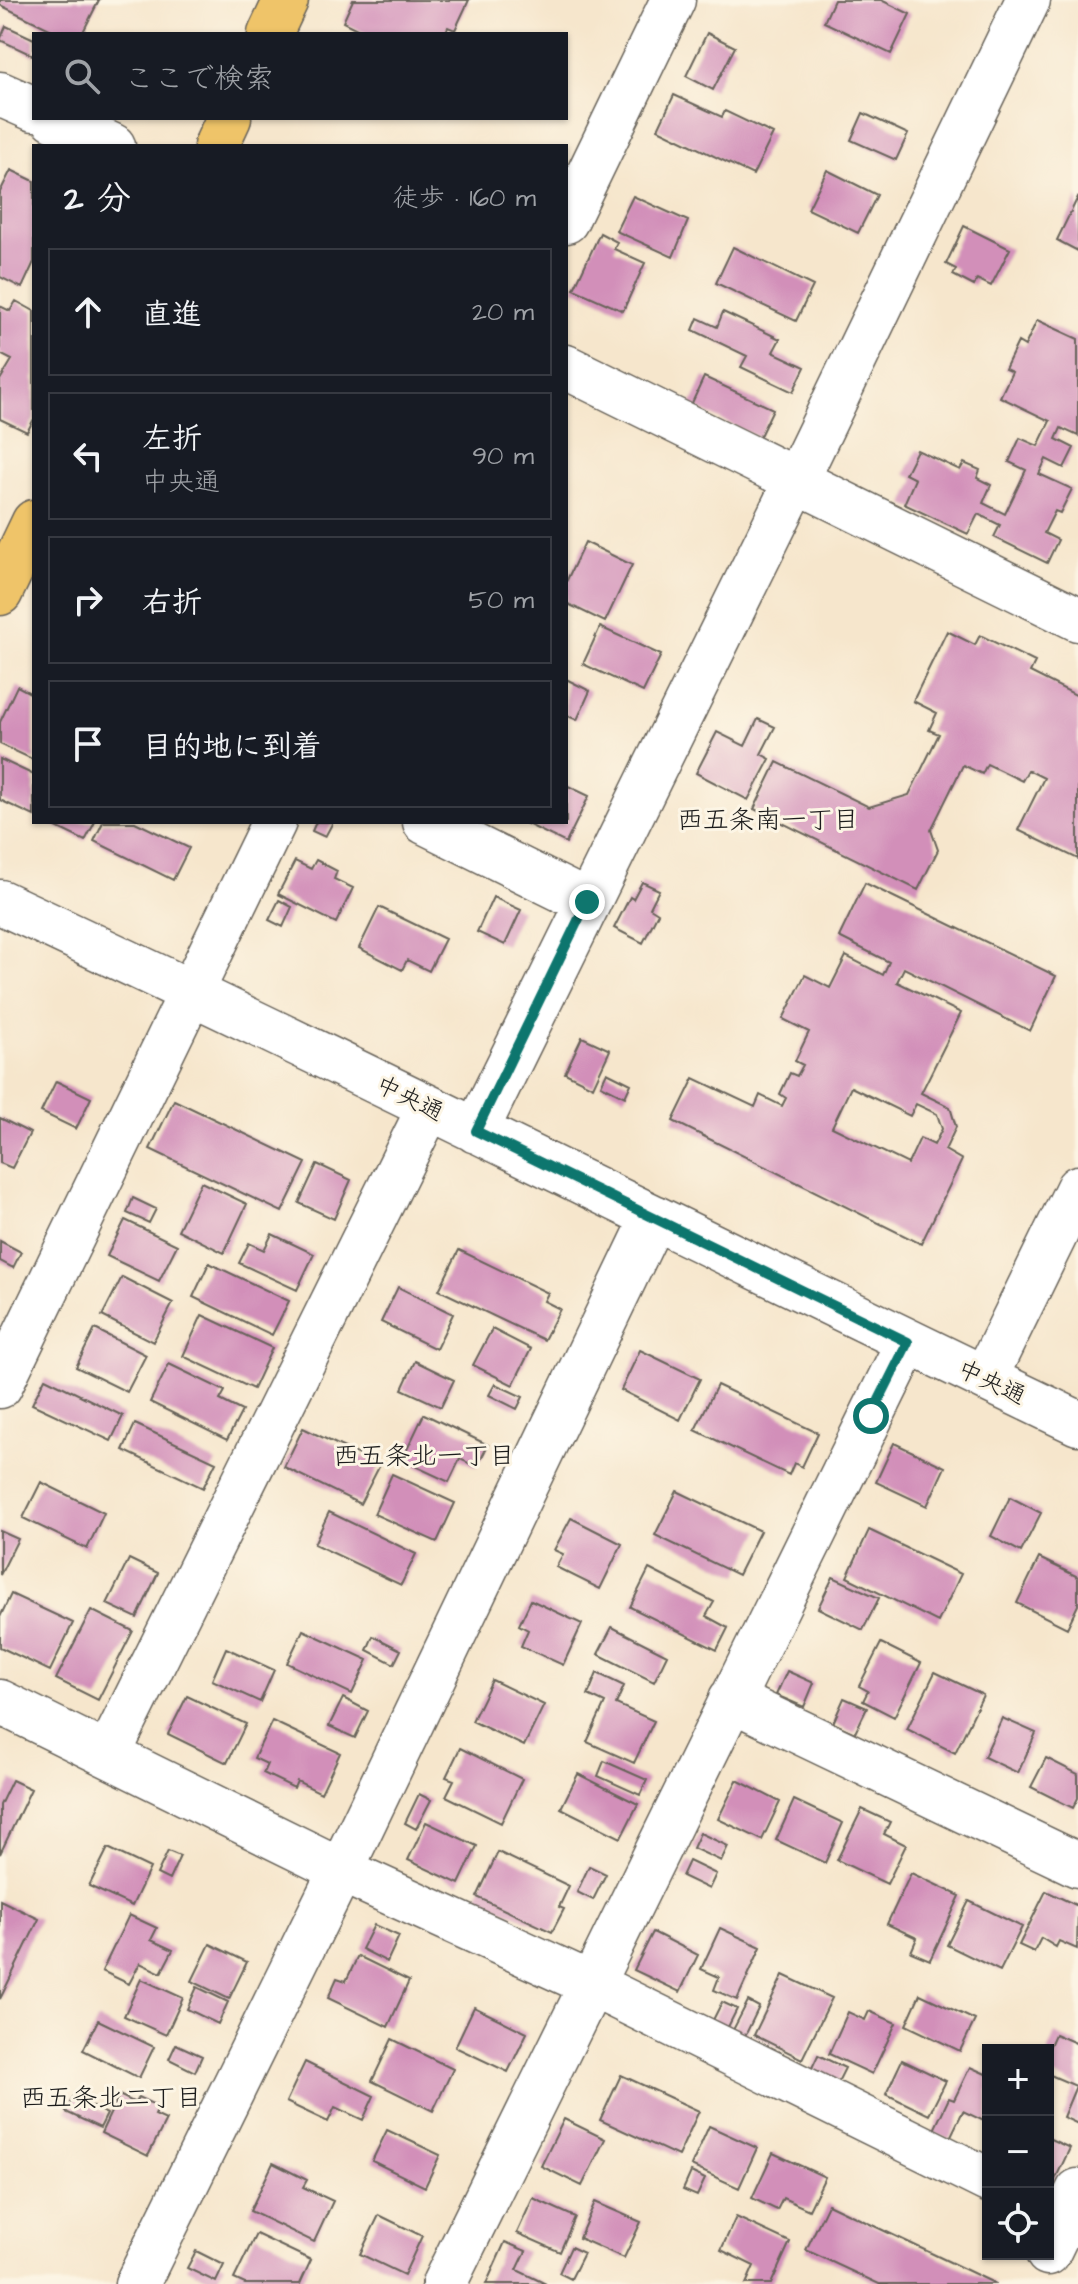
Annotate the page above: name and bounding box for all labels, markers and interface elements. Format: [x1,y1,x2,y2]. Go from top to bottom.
search box [32,32,568,120]
icon: search [60,54,104,98]
text: ここで検索 [124,58,274,100]
text: 2 分 [64,175,131,223]
text: 徒歩 · 160 m [393,180,536,216]
icon: ahead [66,290,110,334]
text: 直進 [142,294,202,336]
text: 20 m [472,294,534,330]
text: 左折 [142,418,202,460]
icon: left [66,434,110,478]
text: 90 m [472,438,534,474]
text: 中央通 [142,464,220,500]
icon: right [66,578,110,622]
text: 右折 [142,582,202,624]
text: 50 m [469,582,534,618]
icon: arrive [66,722,110,766]
text: 目的地に到着 [142,726,322,768]
district label: 西五条南一丁目 [677,802,859,838]
route end [569,884,605,920]
street label: 中央通 [370,1068,449,1130]
street label: 中央通 [952,1352,1031,1414]
route start [853,1398,889,1434]
district label: 西五条北一丁目 [333,1438,515,1474]
map controls [982,2044,1054,2260]
button: + [982,2044,1054,2116]
district label: 西五条北二丁目 [20,2080,202,2116]
button: − [982,2116,1054,2188]
button: locate [982,2188,1054,2260]

